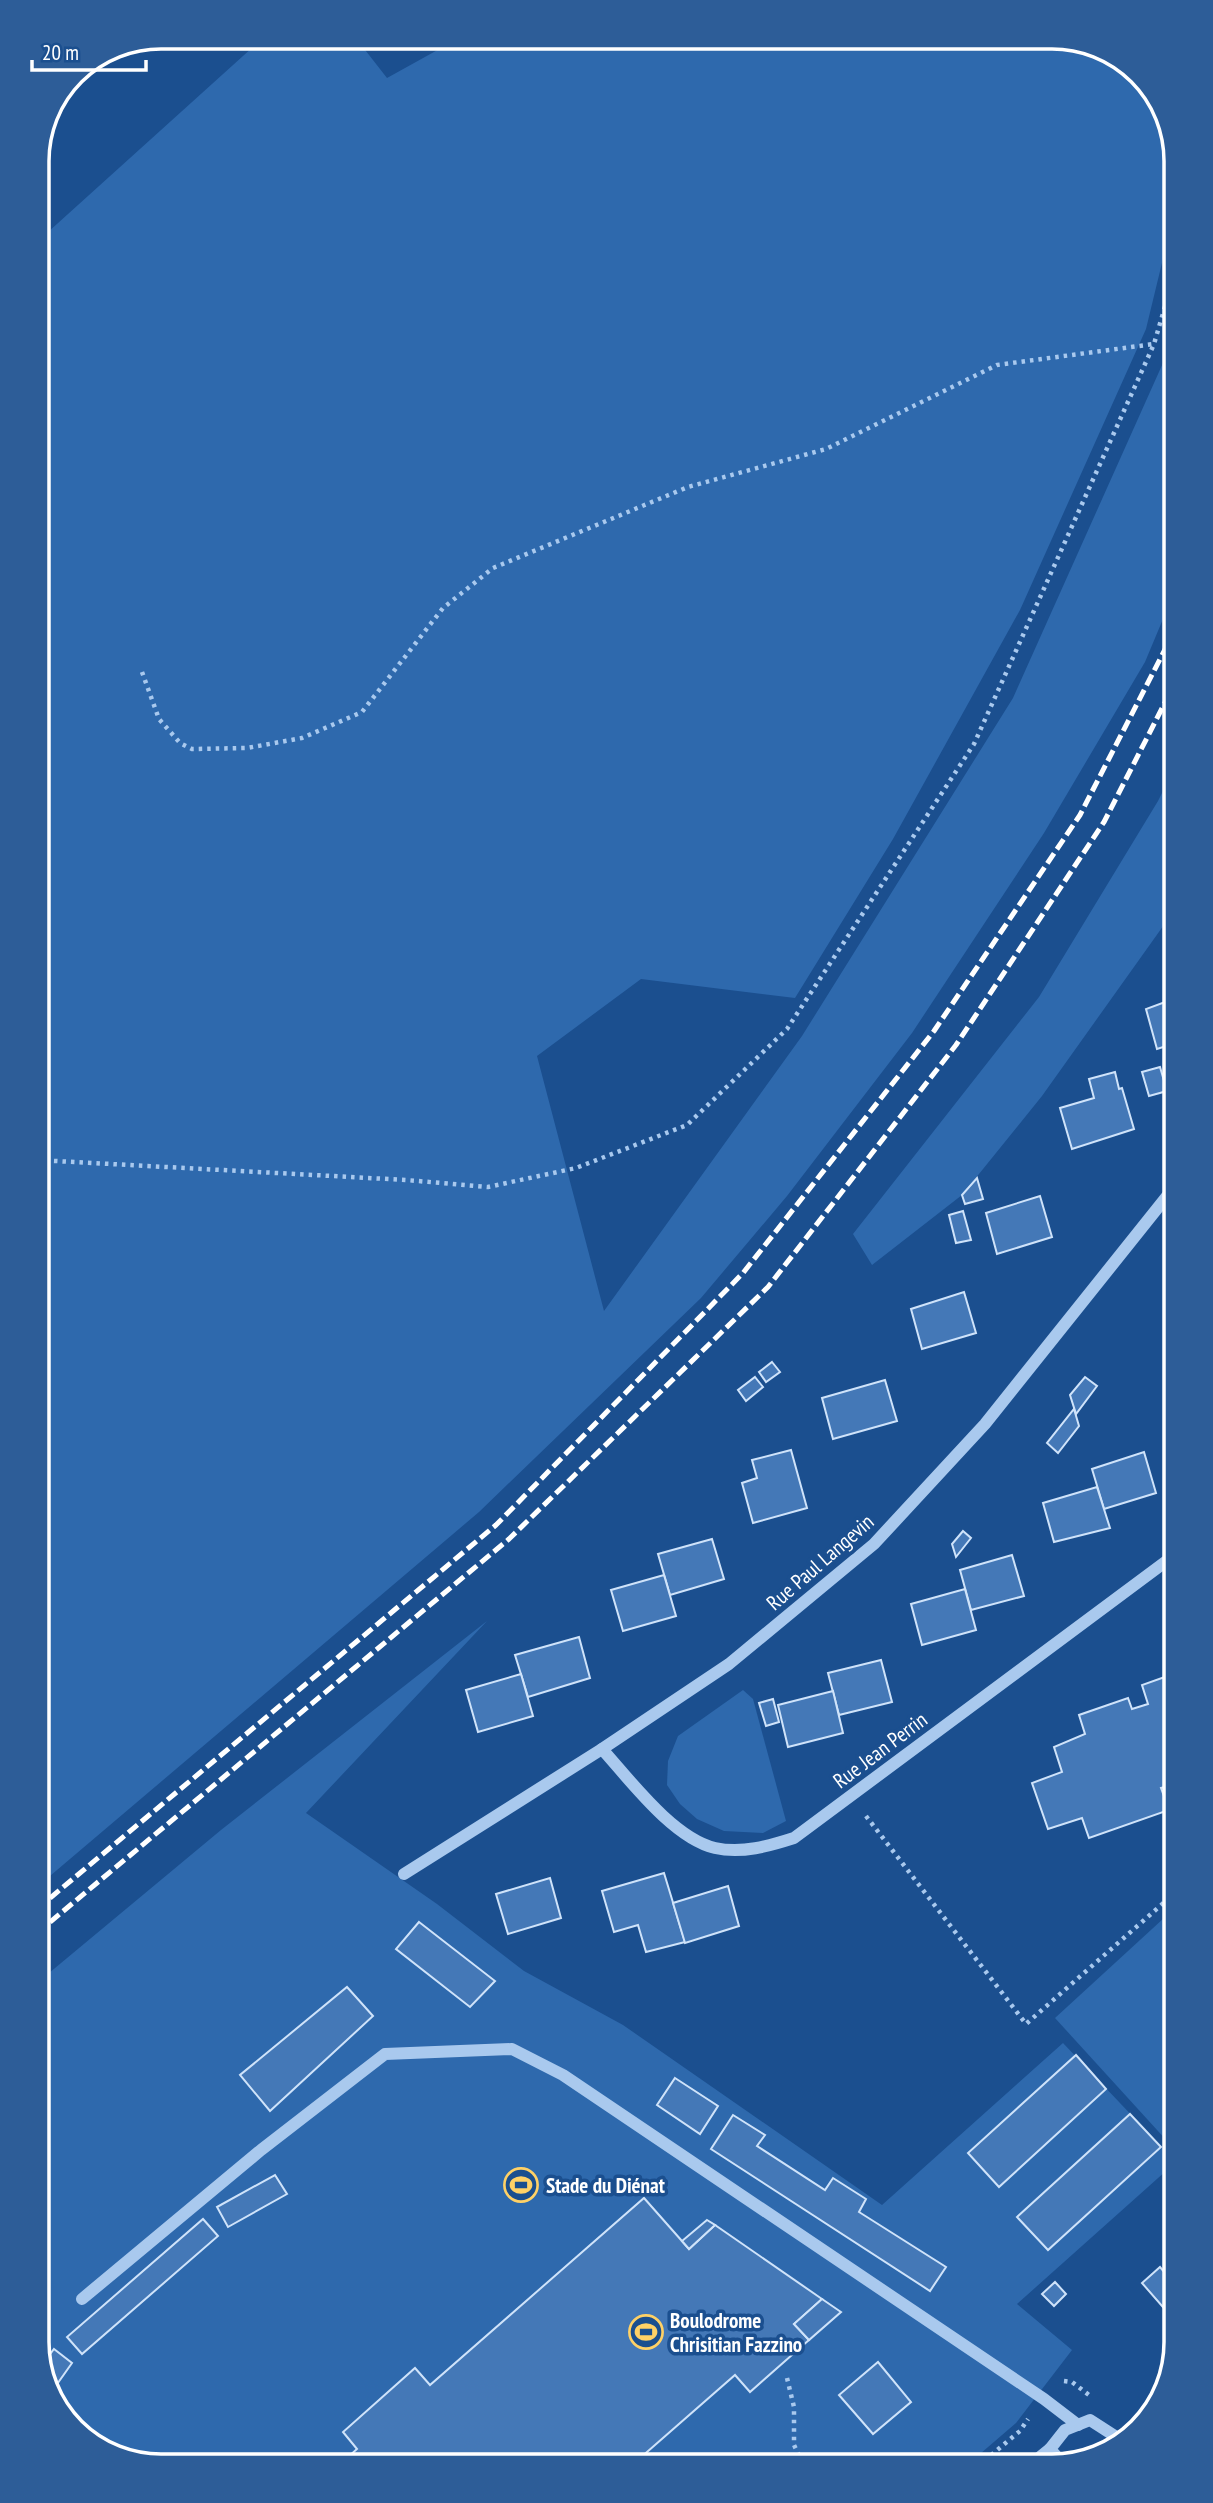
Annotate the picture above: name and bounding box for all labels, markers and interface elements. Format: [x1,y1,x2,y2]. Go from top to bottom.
scale bar [32,28,145,72]
text: 20 m [42,39,79,66]
street label: Rue Paul Langevin [761,1508,879,1616]
street label: Rue Jean Perrin [828,1706,932,1794]
sports icon: Stade du Diénat [502,2166,540,2204]
place label: Stade du Diénat [546,2172,665,2199]
place label: Boulodrome Chrisitian Fazzino [670,2307,802,2358]
sports icon: Boulodrome Chrisitian Fazzino [627,2313,665,2351]

